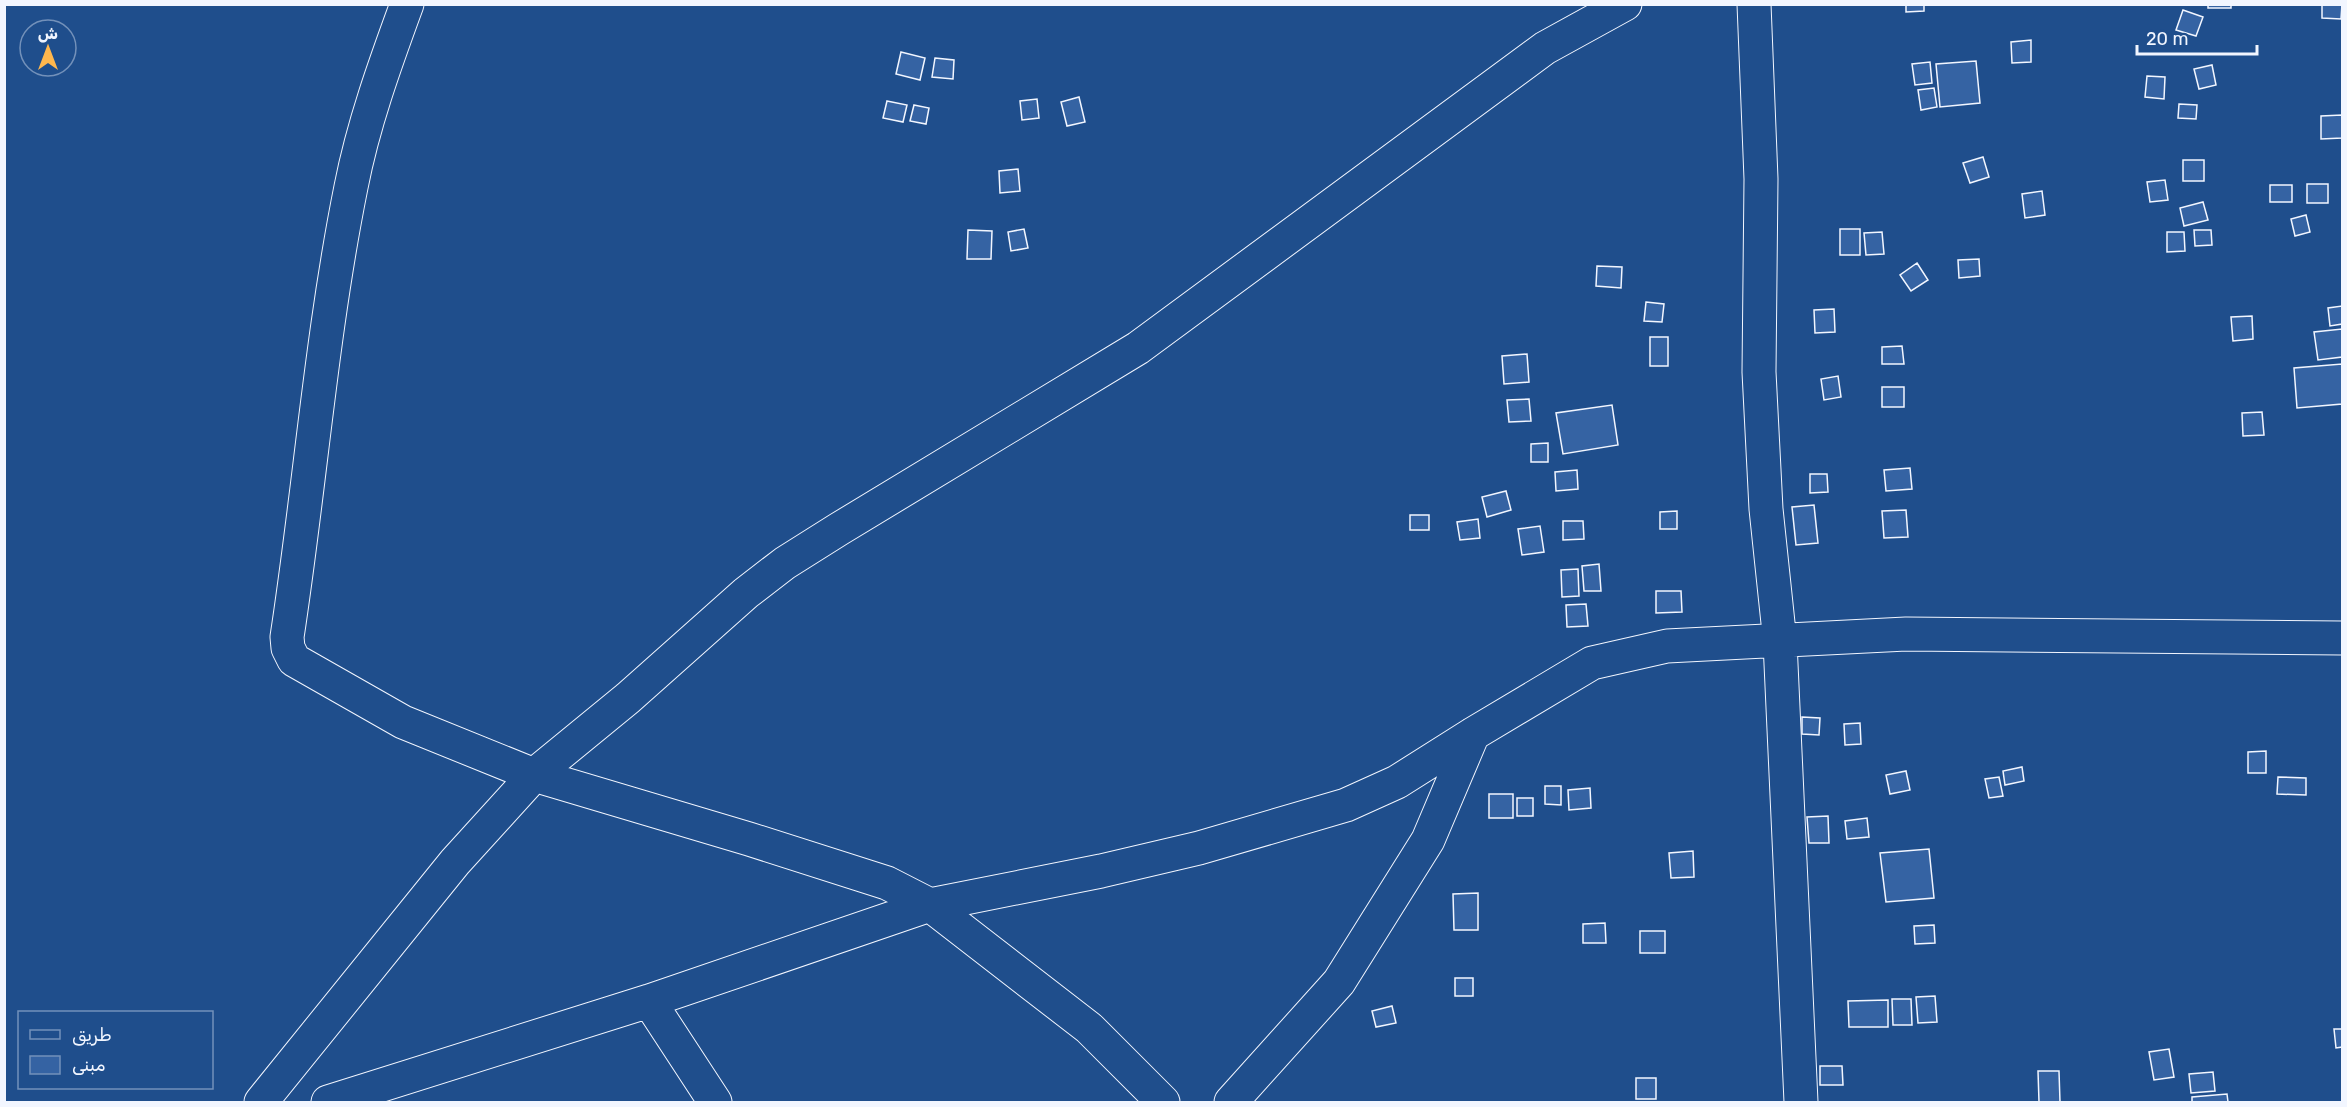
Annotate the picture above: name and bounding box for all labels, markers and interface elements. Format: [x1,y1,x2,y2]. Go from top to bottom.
north arrow [18,18,78,78]
scale bar [2137,18,2257,56]
text: ش [38,24,58,43]
text: 20 m [2146,28,2188,50]
legend [18,1011,213,1089]
text: طريق [72,1024,112,1046]
text: مبنى [72,1054,106,1076]

